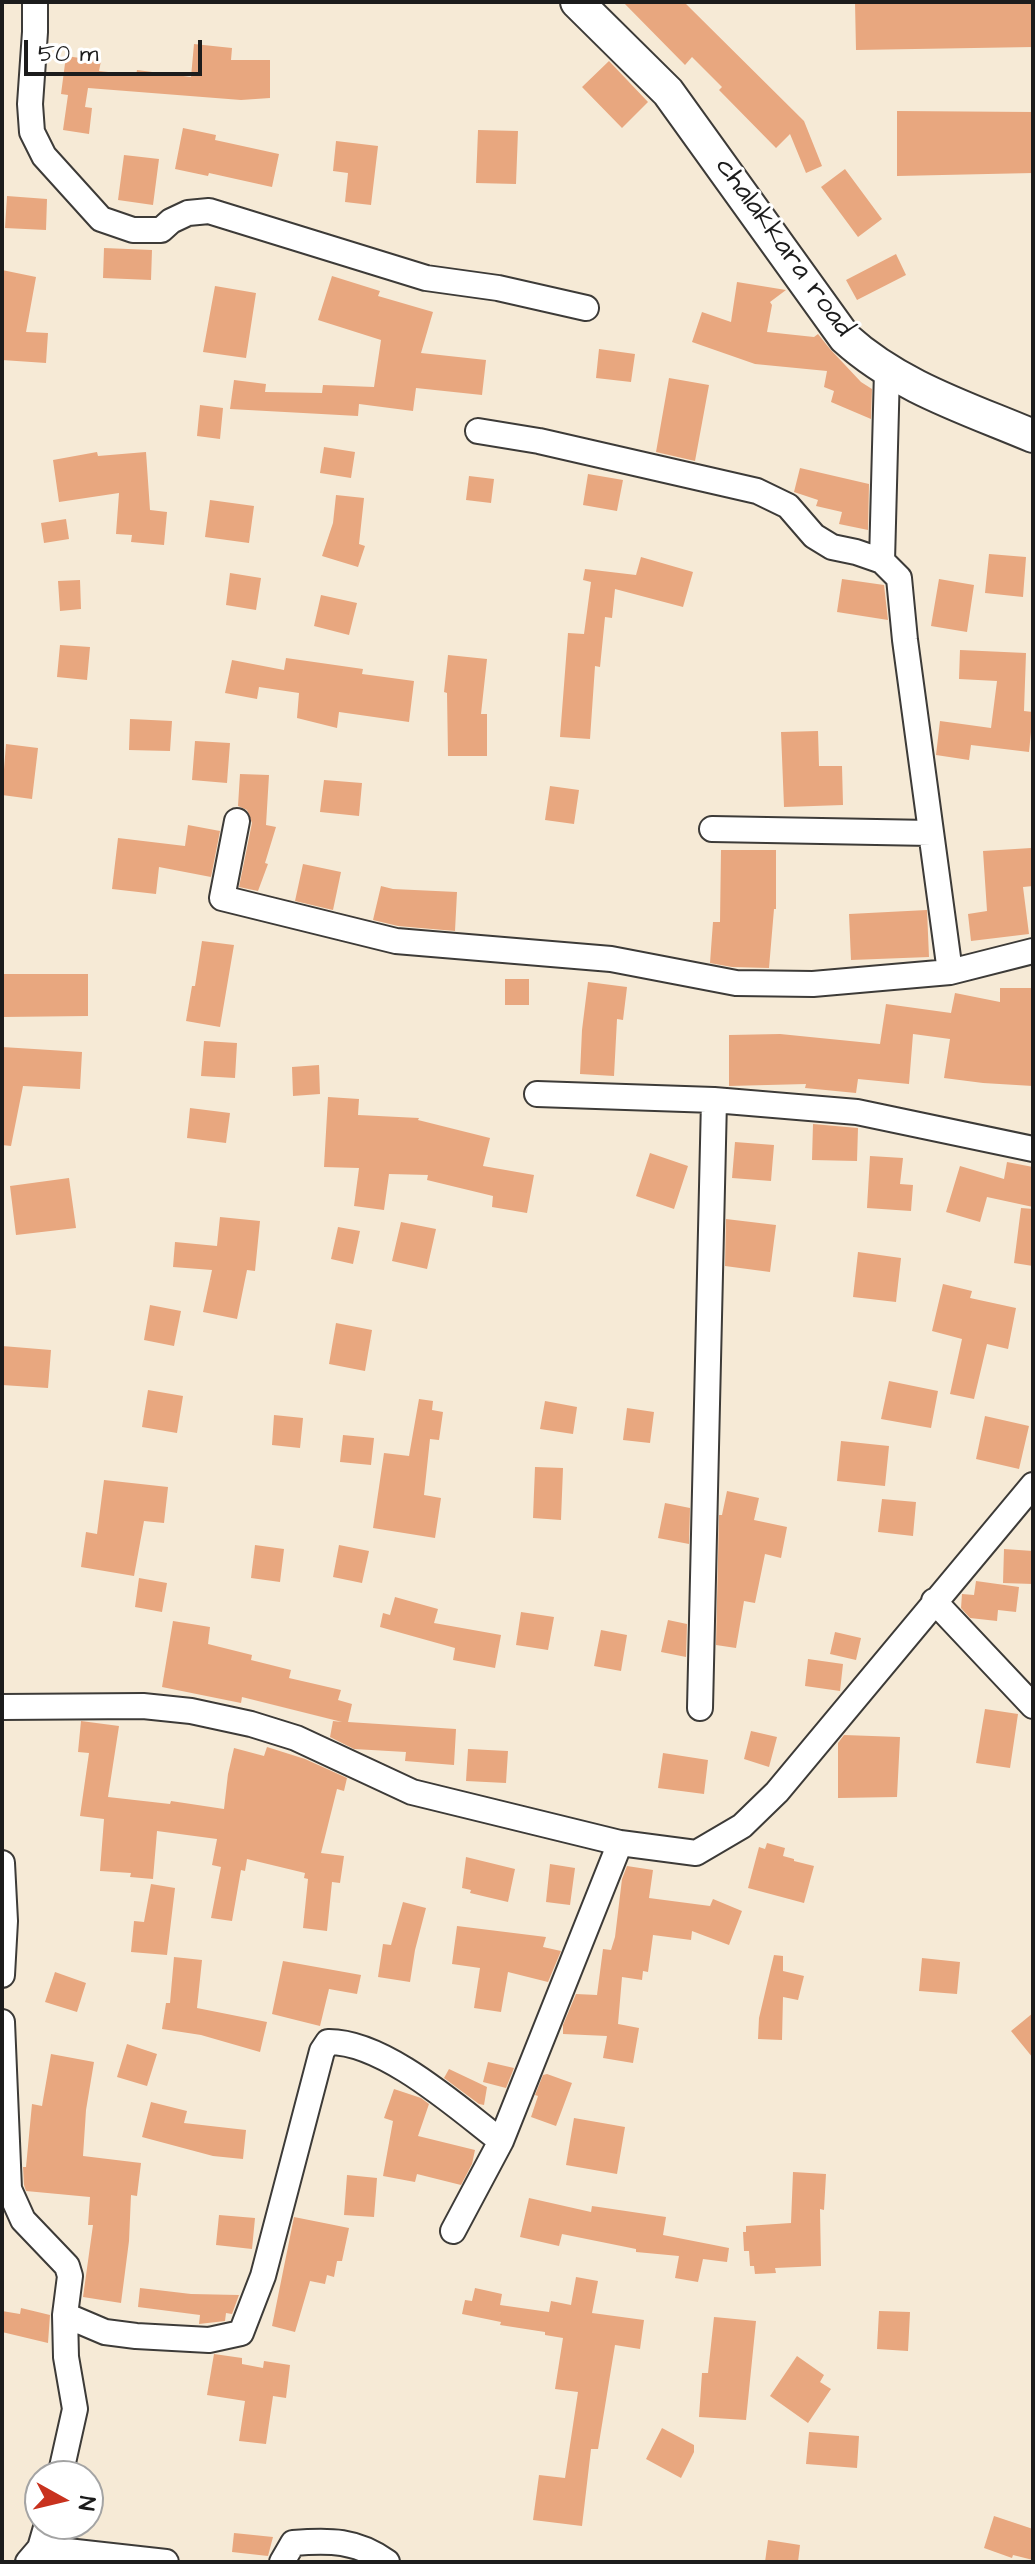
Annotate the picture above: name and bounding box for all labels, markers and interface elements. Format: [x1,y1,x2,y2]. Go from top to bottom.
scale bar [28,24,206,74]
text: 50 m [38,37,98,71]
street label: chalakkara road [707,152,859,344]
north arrow [24,2460,104,2540]
text: N [70,2494,103,2512]

